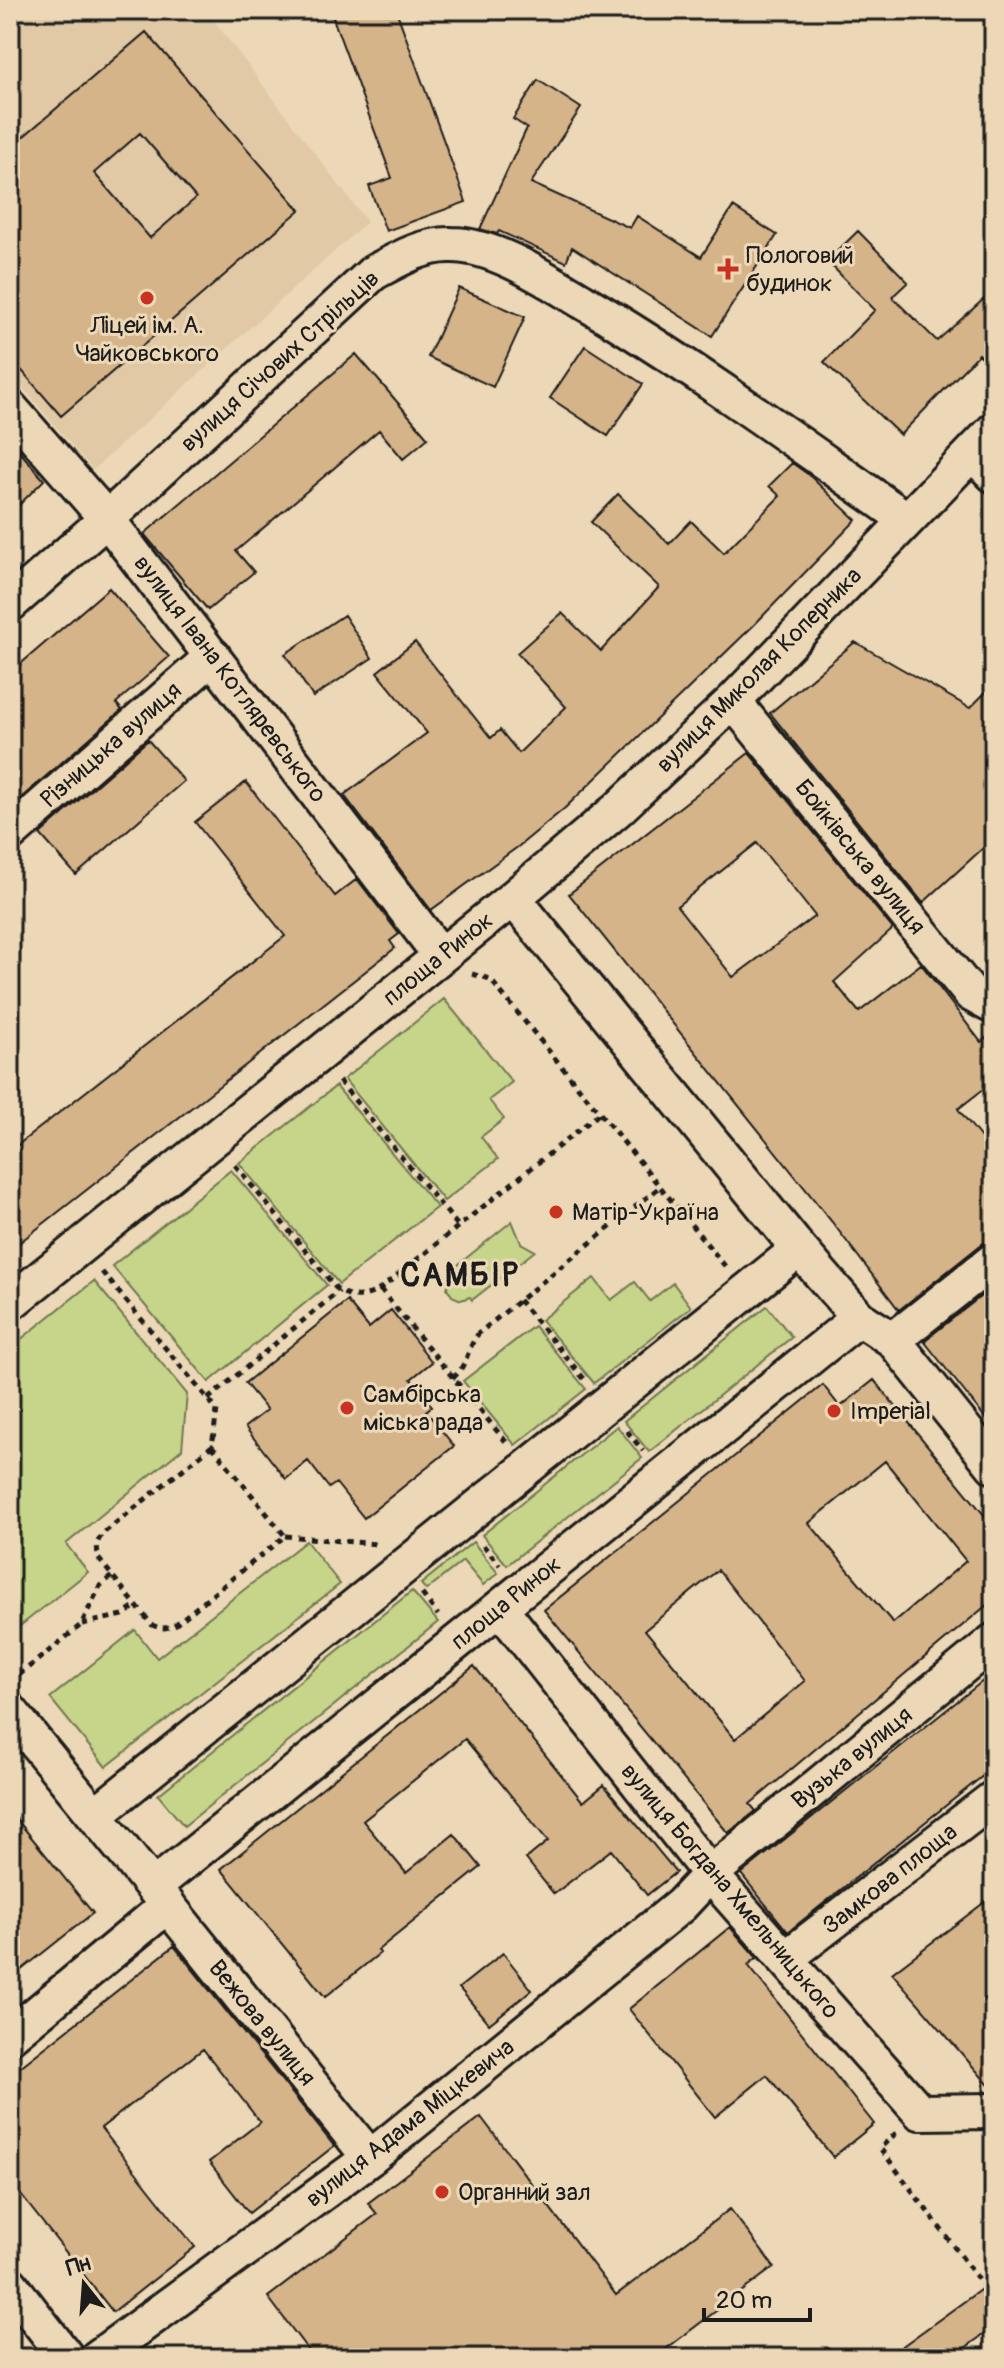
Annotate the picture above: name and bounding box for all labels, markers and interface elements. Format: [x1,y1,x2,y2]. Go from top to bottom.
place label: Пологовий будинок [746,241,854,298]
marker: Пологовий будинок [717,258,739,280]
street label: вулиця Січових Стрільців [174,264,386,458]
marker: Ліцей ім. А. Чайковського [138,289,156,307]
place label: Ліцей ім. А. Чайковського [75,311,219,368]
street label: вулиця Івана Котляревського [128,550,333,808]
street label: вулиця Миколая Коперника [650,561,868,779]
street label: Різницька вулиця [35,676,187,814]
street label: Бойківська вулиця [789,774,931,940]
street label: площа Ринок [377,906,499,1012]
place label: Матір-Україна [572,1198,719,1227]
marker: Матір-Україна [547,1203,565,1221]
district label: САМБІР [400,1256,520,1296]
place label: Самбірська міська рада [363,1380,483,1437]
place label: Imperial [850,1397,931,1426]
marker: Самбірська міська рада [338,1399,356,1417]
marker: Imperial [825,1402,843,1420]
street label: площа Ринок [445,1550,567,1656]
street label: Вузька вулиця [786,1701,918,1815]
street label: вулиця Богдана Хмельницького [615,1757,846,2025]
street label: Замкова площа [817,1817,963,1941]
street label: Вежова вулиця [202,1954,322,2092]
street label: вулиця Адама Міцкевича [300,2033,520,2213]
place label: Органний зал [458,2178,591,2207]
marker: Органний зал [433,2183,451,2201]
north arrow [44,2244,124,2324]
text: Пн [63,2249,94,2283]
scale bar [704,2272,810,2322]
text: 20 m [716,2286,772,2315]

